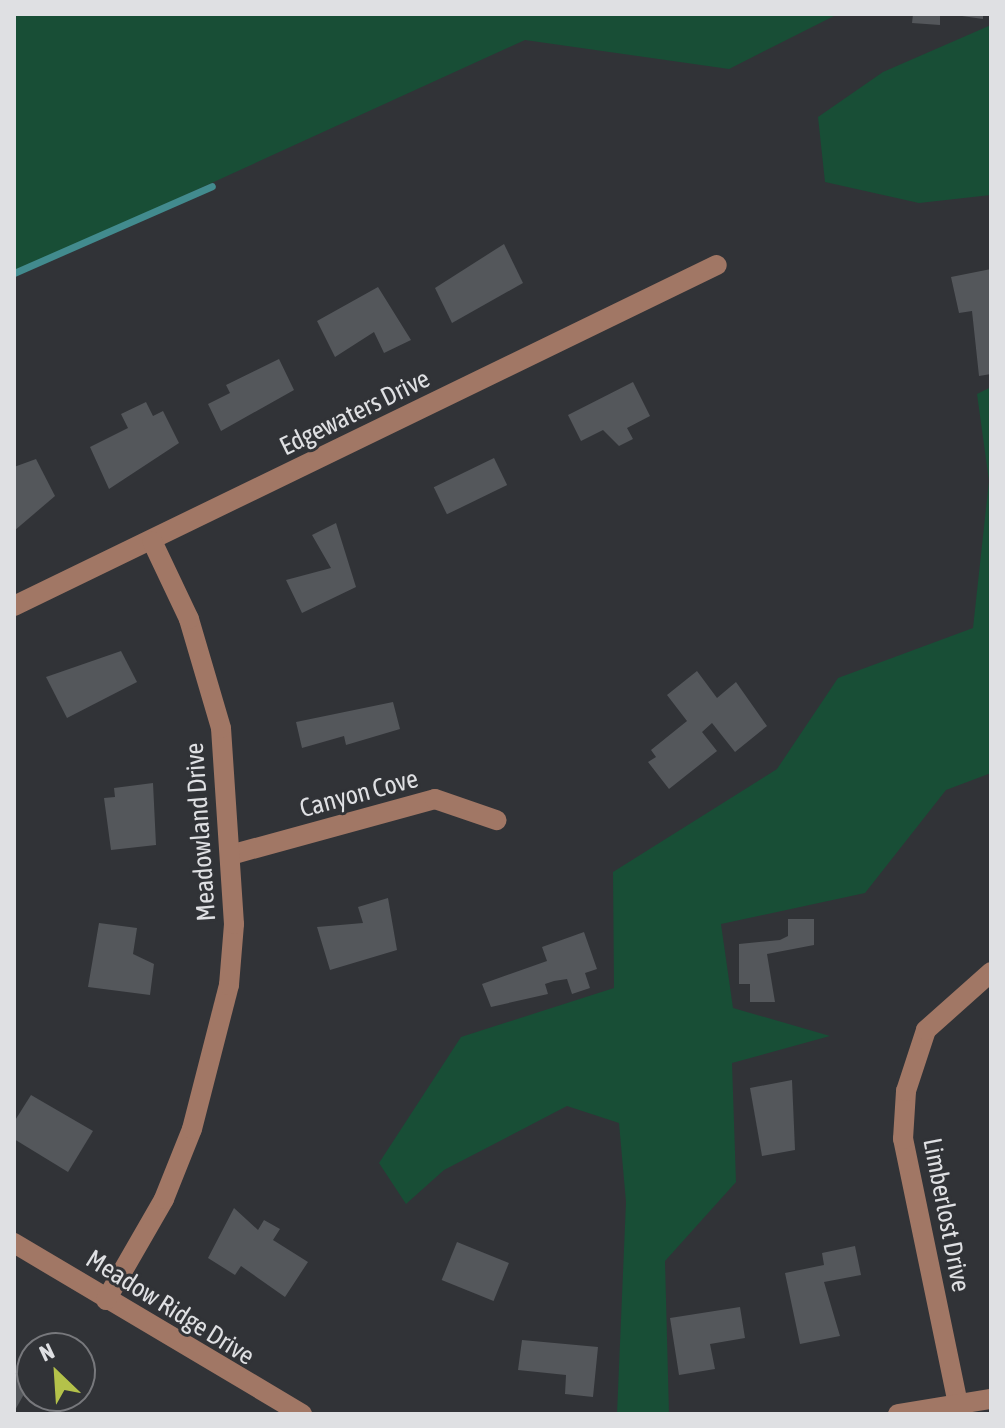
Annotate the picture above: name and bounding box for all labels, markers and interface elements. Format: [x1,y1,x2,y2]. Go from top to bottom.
street label: Edgewaters Drive [275,363,435,463]
street label: Meadowland Drive [179,742,223,922]
street label: Canyon Cove [296,763,422,825]
street label: Limberlost Drive [916,1135,976,1295]
street label: Meadow Ridge Drive [80,1244,260,1372]
north arrow [16,1332,96,1412]
text: N [35,1338,58,1367]

